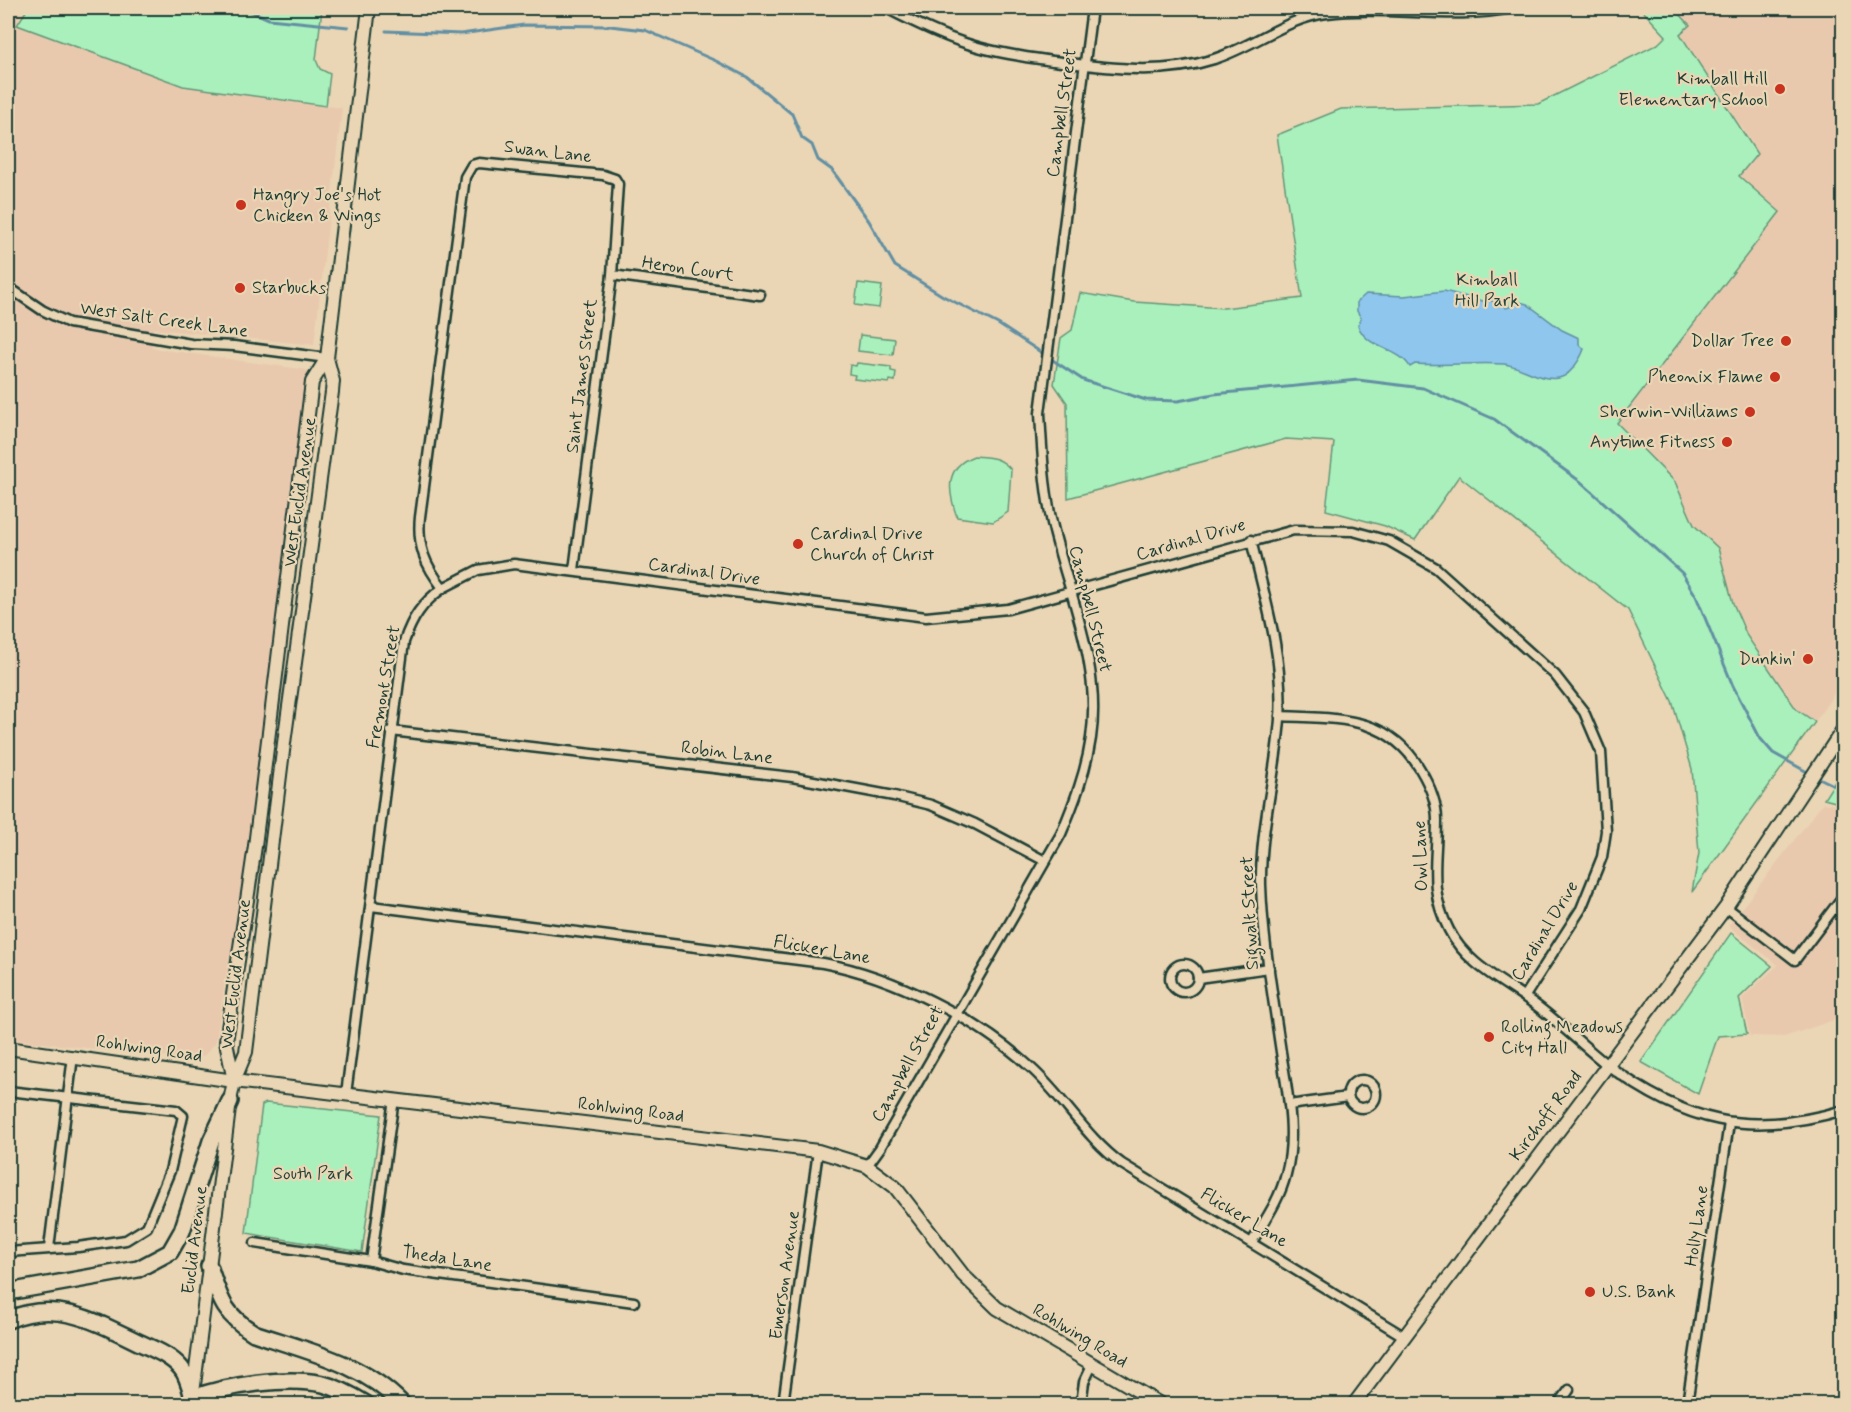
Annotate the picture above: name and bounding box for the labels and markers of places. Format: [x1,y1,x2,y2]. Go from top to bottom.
place label: Kimball Hill Elementary School [1618,67,1768,112]
marker: Kimball Hill Elementary School [1773,82,1787,96]
place label: Hangry Joe's Hot Chicken & Wings [253,183,382,229]
marker: Hangry Joe's Hot Chicken & Wings [234,198,248,212]
place label: Starbucks [252,276,326,300]
marker: Starbucks [233,281,247,295]
place label: Dollar Tree [1691,329,1774,353]
marker: Dollar Tree [1779,334,1793,348]
place label: Pheonix Flame [1648,365,1763,389]
marker: Pheonix Flame [1768,370,1782,384]
place label: Sherwin-Williams [1600,400,1738,424]
marker: Sherwin-Williams [1743,405,1757,419]
place label: Anytime Fitness [1590,430,1715,454]
marker: Anytime Fitness [1720,435,1734,449]
place label: Cardinal Drive Church of Christ [810,522,935,567]
marker: Cardinal Drive Church of Christ [791,537,805,551]
place label: Dunkin' [1739,647,1796,671]
marker: Dunkin' [1801,652,1815,666]
place label: Rolling Meadows City Hall [1501,1015,1623,1060]
marker: Rolling Meadows City Hall [1482,1030,1496,1044]
place label: U.S. Bank [1602,1280,1676,1304]
marker: U.S. Bank [1583,1285,1597,1299]

